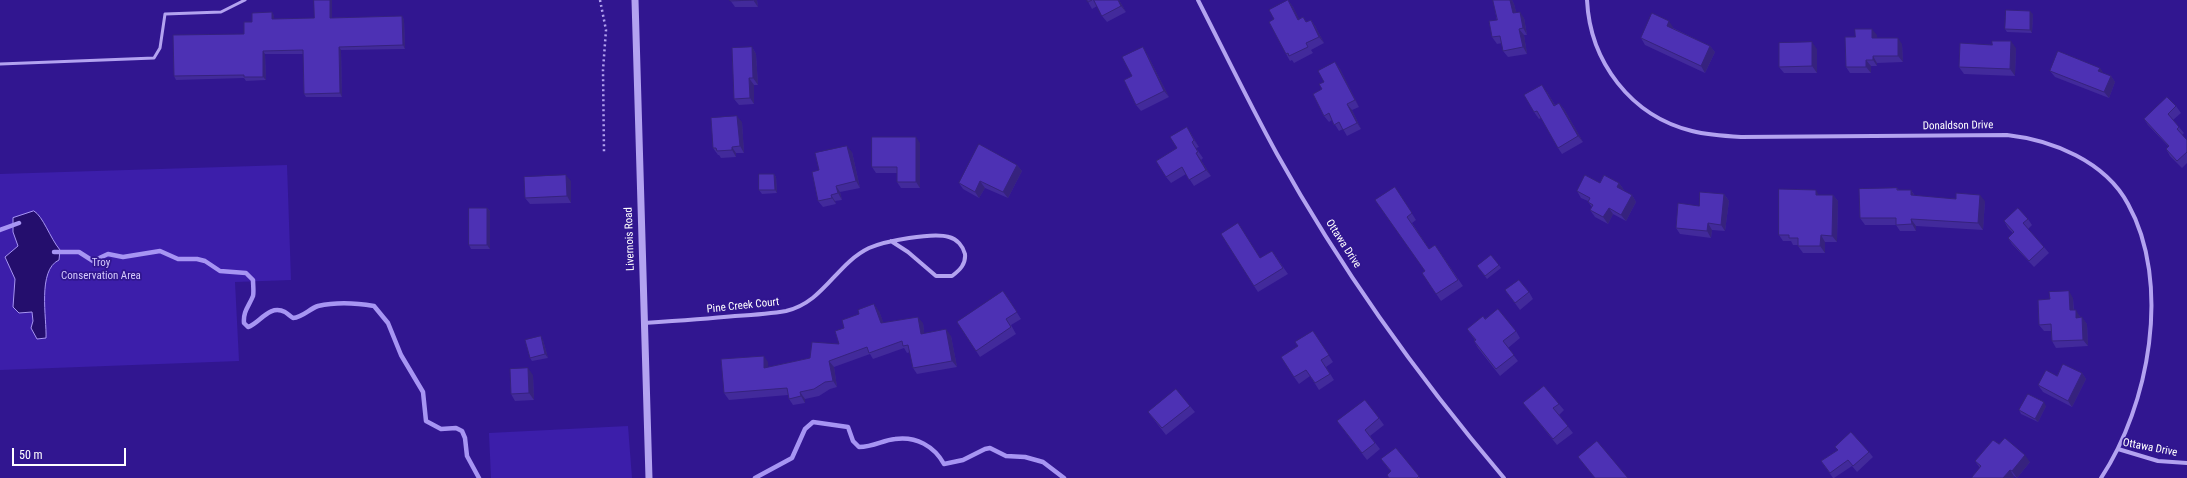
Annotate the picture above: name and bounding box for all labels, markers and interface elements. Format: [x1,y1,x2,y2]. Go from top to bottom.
street label: Donaldson Drive [1923,119,1993,133]
street label: Livernois Road [622,207,638,271]
street label: Ottawa Drive [1322,217,1364,271]
park label: Troy Conservation Area [61,256,141,282]
street label: Pine Creek Court [706,296,780,316]
street label: Ottawa Drive [2122,436,2178,460]
scale bar [14,440,128,466]
text: 50 m [19,448,43,462]

